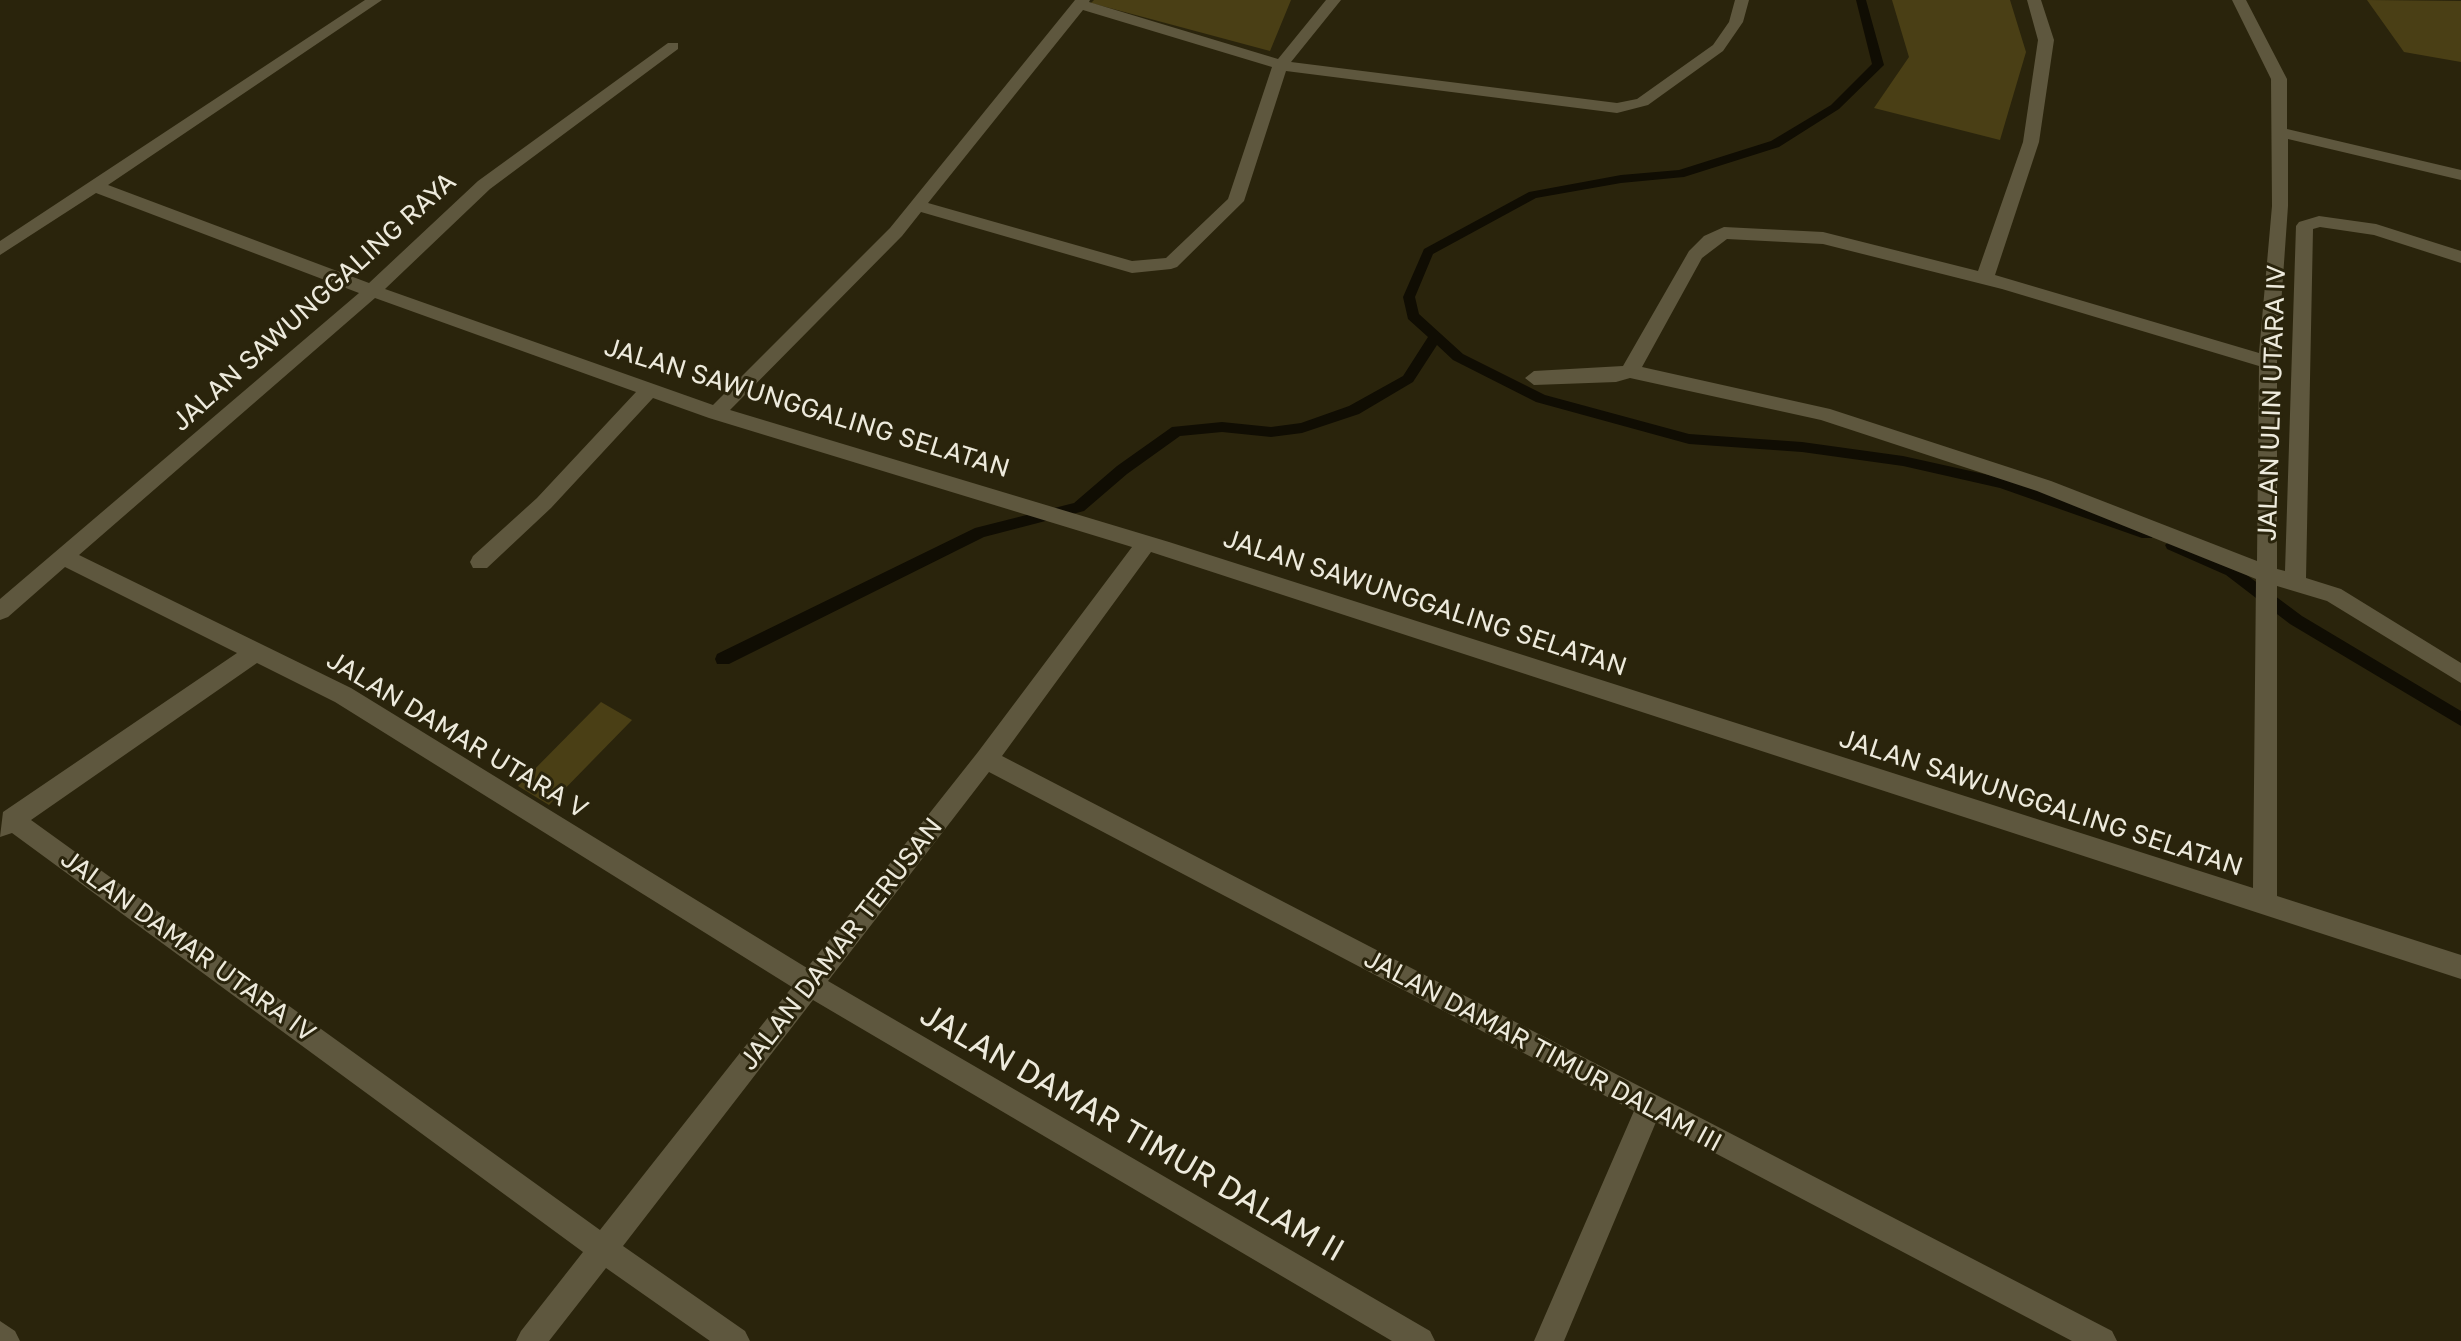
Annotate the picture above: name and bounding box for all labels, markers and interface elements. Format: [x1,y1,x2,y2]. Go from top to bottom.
street label: JALAN SAWUNGGALING RAYA [166,166,462,438]
street label: JALAN ULIN UTARA IV [2252,264,2292,542]
street label: JALAN SAWUNGGALING SELATAN [601,331,1013,485]
street label: JALAN SAWUNGGALING SELATAN [1219,523,1631,683]
street label: JALAN DAMAR UTARA V [321,645,593,825]
street label: JALAN SAWUNGGALING SELATAN [1835,723,2247,883]
street label: JALAN DAMAR TERUSAN [733,812,949,1076]
street label: JALAN DAMAR UTARA IV [55,843,321,1049]
street label: JALAN DAMAR TIMUR DALAM III [1359,943,1727,1159]
street label: JALAN DAMAR TIMUR DALAM II [913,996,1351,1270]

